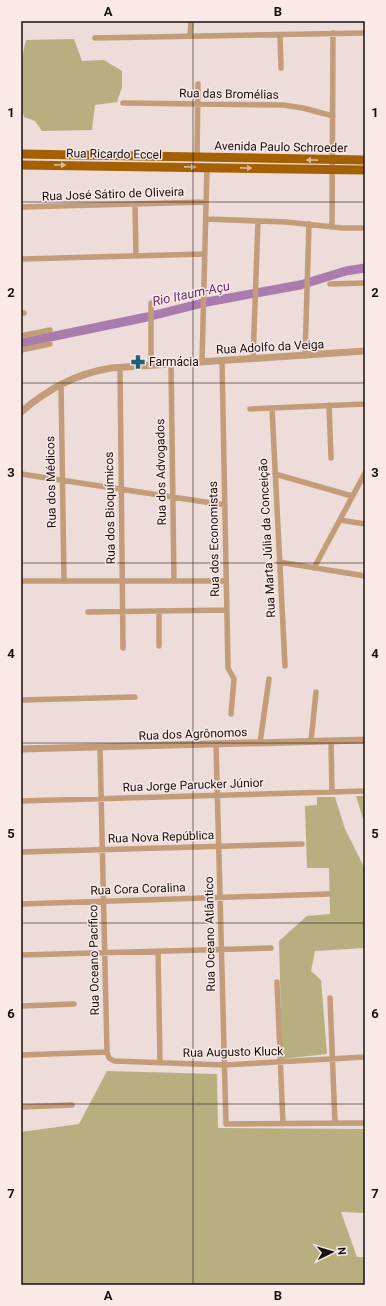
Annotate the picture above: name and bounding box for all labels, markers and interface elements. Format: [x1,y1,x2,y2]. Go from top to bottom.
text: A [104,4,113,19]
text: B [274,4,282,19]
street label: Rua das Bromélias [179,86,279,102]
text: 1 [7,105,15,120]
text: 1 [371,105,379,120]
street label: Avenida Paulo Schroeder [214,139,348,155]
street label: Rua Ricardo Eccel [66,146,162,162]
one-way arrow [306,156,318,163]
one-way arrow [54,162,67,168]
one-way arrow [184,164,197,170]
one-way arrow [240,165,253,171]
street label: Rua José Sátiro de Oliveira [42,185,184,203]
water label: Rio Itaum-Açu [151,278,231,309]
text: 2 [7,285,15,300]
text: 2 [371,285,379,300]
street label: Rua Adolfo da Veiga [216,337,324,357]
pharmacy icon: Farmácia [130,354,146,370]
place label: Farmácia [149,355,199,369]
street label: Rua dos Advogados [153,419,169,525]
street label: Rua dos Médicos [43,436,59,528]
street label: Rua dos Bioquímicos [102,452,118,564]
street label: Rua Marta Júlia da Conceição [256,458,278,618]
text: 3 [7,465,15,480]
text: 3 [371,465,379,480]
street label: Rua dos Economistas [206,481,222,597]
text: 4 [7,646,15,661]
text: 4 [371,646,379,661]
street label: Rua dos Agrônomos [138,725,248,743]
street label: Rua Jorge Parucker Júnior [122,776,264,794]
text: 5 [7,826,15,841]
text: 5 [371,826,379,841]
street label: Rua Nova República [108,828,214,846]
street label: Rua Oceano Atlântico [202,876,218,992]
street label: Rua Cora Coralina [90,880,186,898]
street label: Rua Oceano Pacífico [86,905,102,1015]
text: 6 [7,1006,15,1021]
text: 6 [371,1006,379,1021]
street label: Rua Augusto Kluck [183,1044,284,1060]
text: 7 [7,1186,15,1201]
text: 7 [371,1186,379,1201]
north arrow [312,1232,352,1272]
text: N [335,1247,348,1256]
text: A [104,1288,113,1303]
text: B [274,1288,282,1303]

